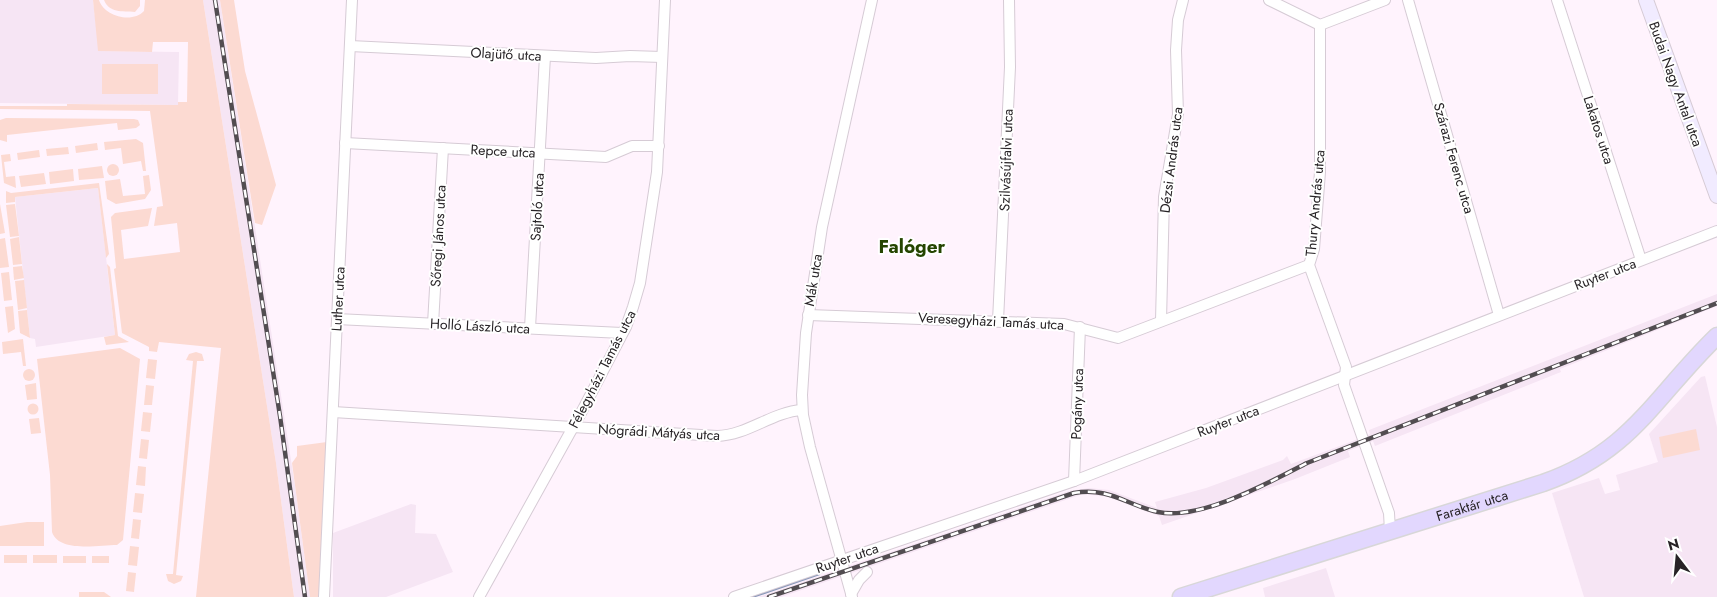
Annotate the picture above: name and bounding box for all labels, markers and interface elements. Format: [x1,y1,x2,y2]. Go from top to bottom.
street label: Budai Nagy Antal utca [1644,19,1708,149]
street label: Olajütő utca [470,42,542,66]
street label: Lakatos utca [1579,93,1619,167]
street label: Szárazi Ferenc utca [1429,100,1479,216]
street label: Dézsi András utca [1155,106,1187,214]
street label: Szilvásújfalvi utca [994,108,1018,212]
street label: Repce utca [470,139,536,163]
street label: Thury András utca [1300,149,1330,257]
street label: Sajtoló utca [525,172,549,242]
street label: Sőregi János utca [425,185,451,287]
district label: Falóger [879,233,946,260]
street label: Mák utca [799,252,827,308]
street label: Ruyter utca [1571,253,1639,295]
street label: Luther utca [326,266,350,332]
street label: Félegyházi Tamás utca [564,306,640,432]
street label: Veresegyházi Tamás utca [918,307,1064,335]
street label: Holló László utca [429,313,531,339]
street label: Pogány utca [1066,368,1088,440]
street label: Ruyter utca [1194,400,1262,442]
street label: Nógrádi Mátyás utca [597,419,721,445]
street label: Faraktár utca [1433,485,1510,526]
north arrow [1652,532,1702,582]
text: N [1665,533,1682,556]
street label: Ruyter utca [813,538,881,578]

